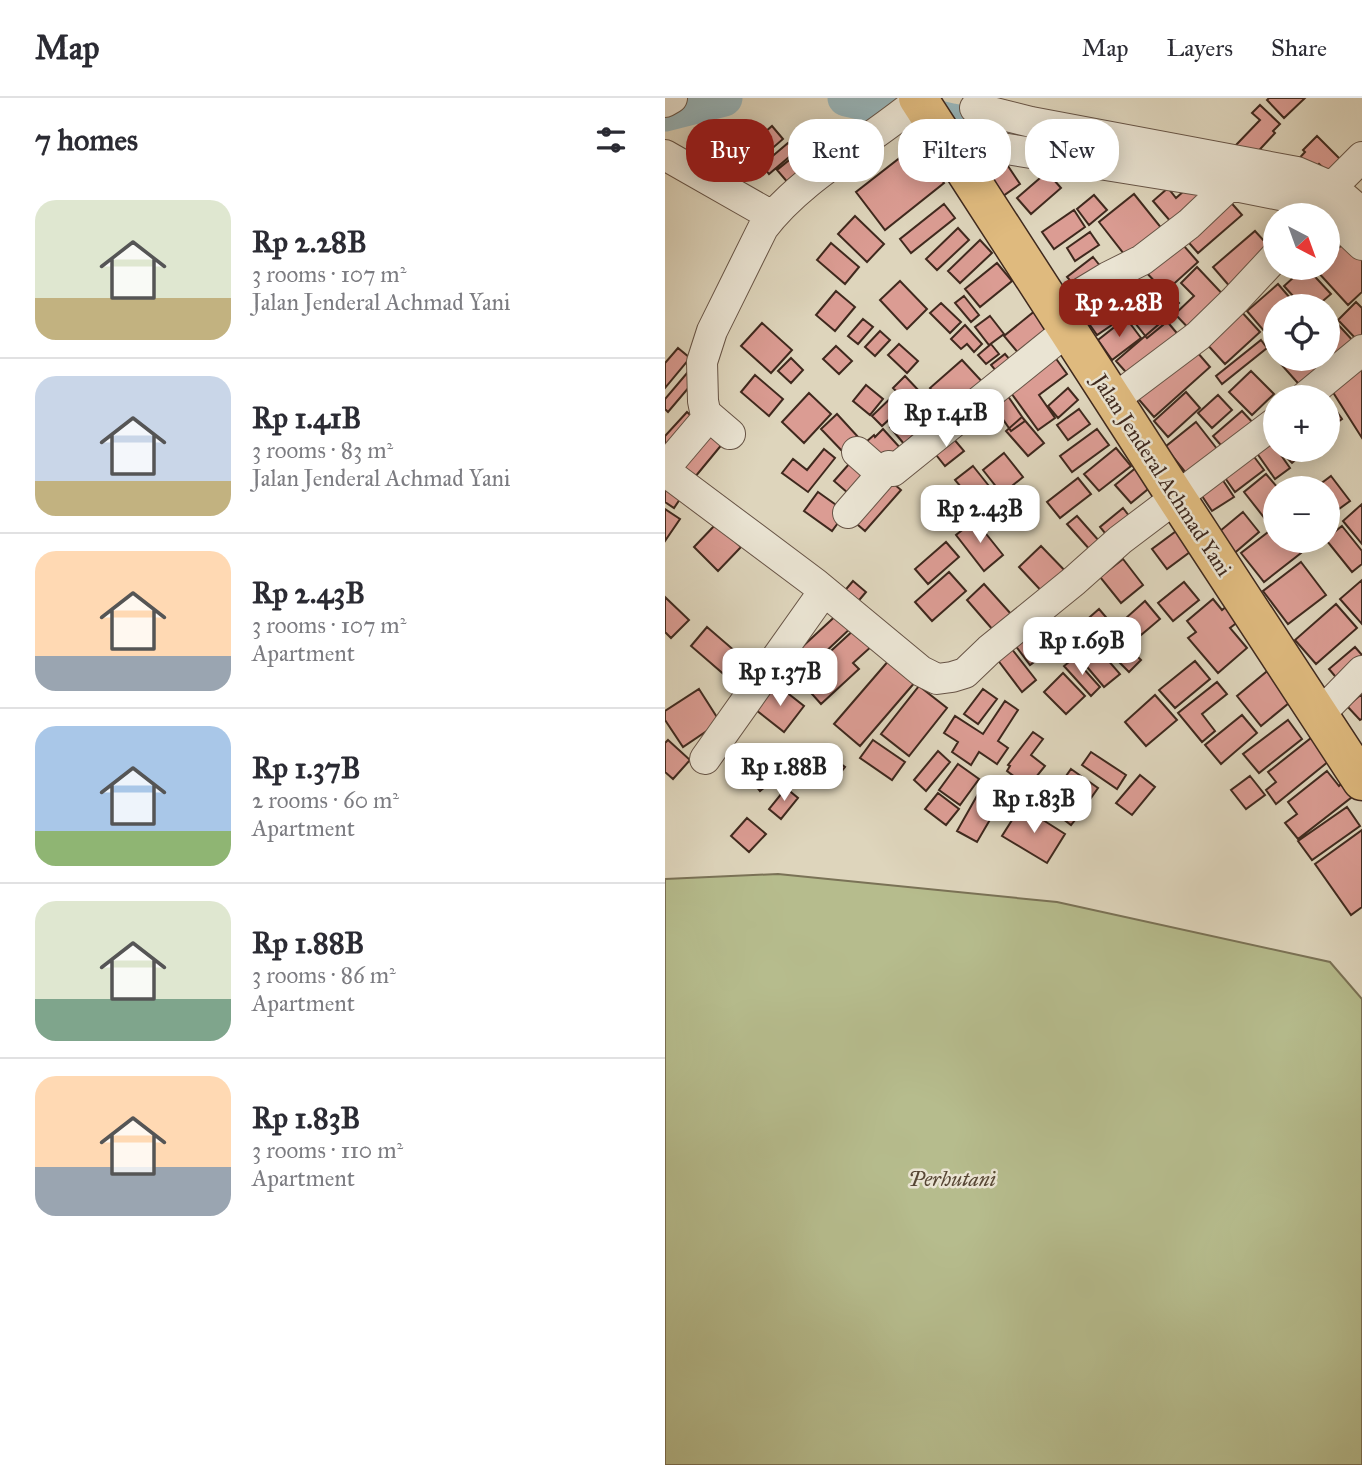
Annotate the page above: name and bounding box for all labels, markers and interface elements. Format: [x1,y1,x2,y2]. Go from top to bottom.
text: Map [35,28,99,68]
text: Map [1082,33,1129,63]
text: Layers [1167,33,1233,63]
text: Share [1271,33,1327,63]
chip: Buy [686,119,774,182]
chip: Rent [788,119,884,182]
chip: Filters [898,119,1011,182]
chip: New [1025,119,1119,182]
icon: filters [592,121,630,159]
text: 7 homes [35,122,138,158]
north arrow [1263,203,1341,280]
map controls [1263,203,1340,553]
text: Rp 2.28B [252,224,367,260]
icon: home [91,228,175,312]
text: 3 rooms · 107 m² [252,260,406,288]
pin: Rp 2.28B [1047,280,1191,339]
text: Jalan Jenderal Achmad Yani [252,288,510,316]
text: Rp 2.28B [1075,288,1163,316]
button: locate [1263,294,1340,371]
street label: Jalan Jenderal Achmad Yani [1086,367,1237,581]
button: + [1263,385,1340,462]
pin: Rp 1.41B [874,390,1018,449]
text: Rp 1.41B [904,398,988,426]
text: Rp 1.41B [252,400,361,436]
icon: home [91,404,175,488]
text: 3 rooms · 83 m² [252,436,393,464]
text: Jalan Jenderal Achmad Yani [252,464,510,492]
button: − [1263,476,1340,553]
pin: Rp 2.43B [908,486,1052,545]
text: Rp 2.43B [937,494,1023,522]
text: Rp 2.43B [252,575,365,611]
icon: home [91,579,175,663]
text: 3 rooms · 107 m² [252,611,406,639]
pin: Rp 1.69B [1010,618,1154,677]
text: Rp 1.69B [1039,626,1125,654]
text: Apartment [252,639,355,667]
pin: Rp 1.37B [708,648,852,708]
text: Rp 1.37B [738,657,822,685]
pin: Rp 1.88B [712,744,856,803]
text: Rp 1.37B [252,750,361,786]
text: Rp 1.88B [741,752,827,780]
icon: home [91,754,175,838]
pin: Rp 1.83B [962,776,1106,835]
text: Rp 1.83B [992,784,1076,812]
text: 2 rooms · 60 m² [252,786,399,814]
text: Apartment [252,814,355,842]
text: Rp 1.88B [252,925,364,961]
icon: home [91,929,175,1013]
text: 3 rooms · 86 m² [252,961,396,989]
text: Apartment [252,989,355,1017]
text: Rp 1.83B [252,1100,360,1136]
icon: home [91,1104,175,1188]
text: 3 rooms · 110 m² [252,1136,403,1164]
text: Apartment [252,1164,355,1192]
park label: Perhutani [908,1166,996,1192]

